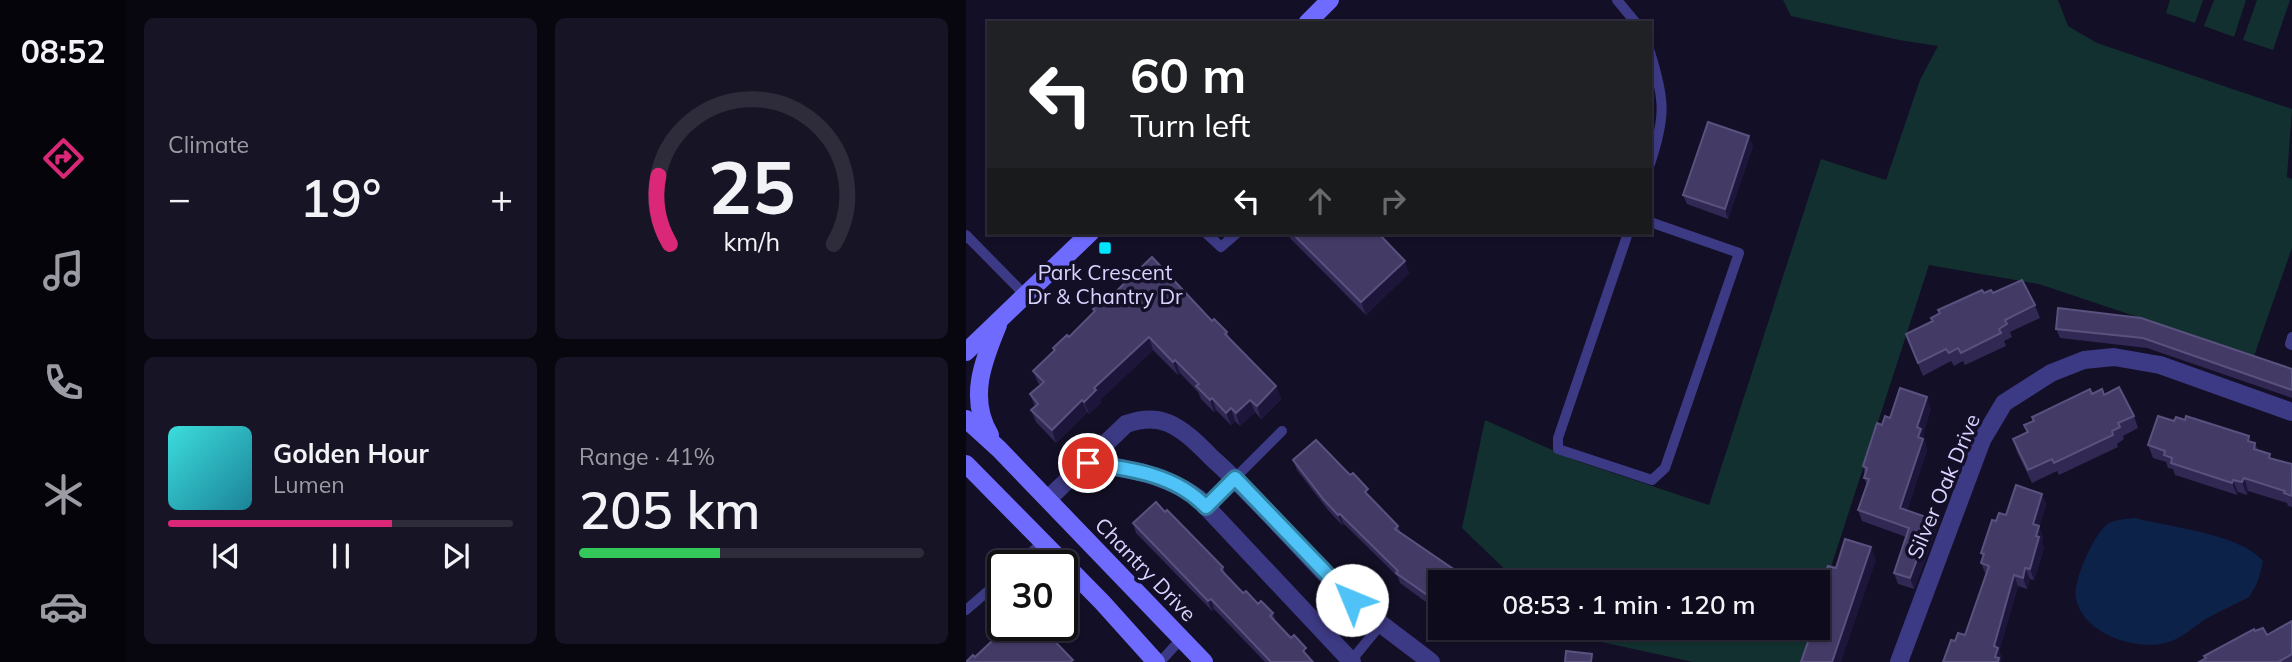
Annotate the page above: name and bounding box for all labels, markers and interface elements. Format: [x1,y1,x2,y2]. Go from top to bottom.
text: 08:52 [21,31,105,71]
text: 60 m [1130,44,1246,105]
icon: left [1015,49,1106,140]
text: Turn left [1130,105,1250,145]
text: Climate [168,130,249,159]
icon: directions [39,134,88,183]
text: 25 [708,142,795,233]
text: 19° [300,165,381,230]
text: − [168,174,191,222]
text: + [490,174,513,222]
icon: left [1228,182,1266,220]
icon: ahead [1301,182,1339,220]
icon: right [1374,182,1412,220]
text: km/h [723,226,780,257]
marker: Park Crescent Dr & Chantry Dr [1097,240,1113,256]
icon: music [39,246,88,295]
place label: Park Crescent Dr & Chantry Dr [1027,259,1183,309]
icon: phone [39,358,88,407]
street label: Silver Oak Drive [1901,410,1985,562]
pin [1058,433,1118,493]
text: Golden Hour [273,437,429,470]
text: Range · 41% [579,442,715,471]
icon: arrive [1069,444,1107,482]
icon: climate [39,470,88,519]
text: Lumen [273,470,345,499]
text: 205 km [579,477,760,542]
street label: Chantry Drive [1090,512,1202,626]
icon: previous [207,537,245,575]
icon: pause [322,537,360,575]
icon: next [437,537,475,575]
speed limit sign: 30 [987,550,1078,641]
position arrow [1315,563,1389,637]
icon: car [39,582,88,631]
text: 08:53 · 1 min · 120 m [1502,588,1756,621]

